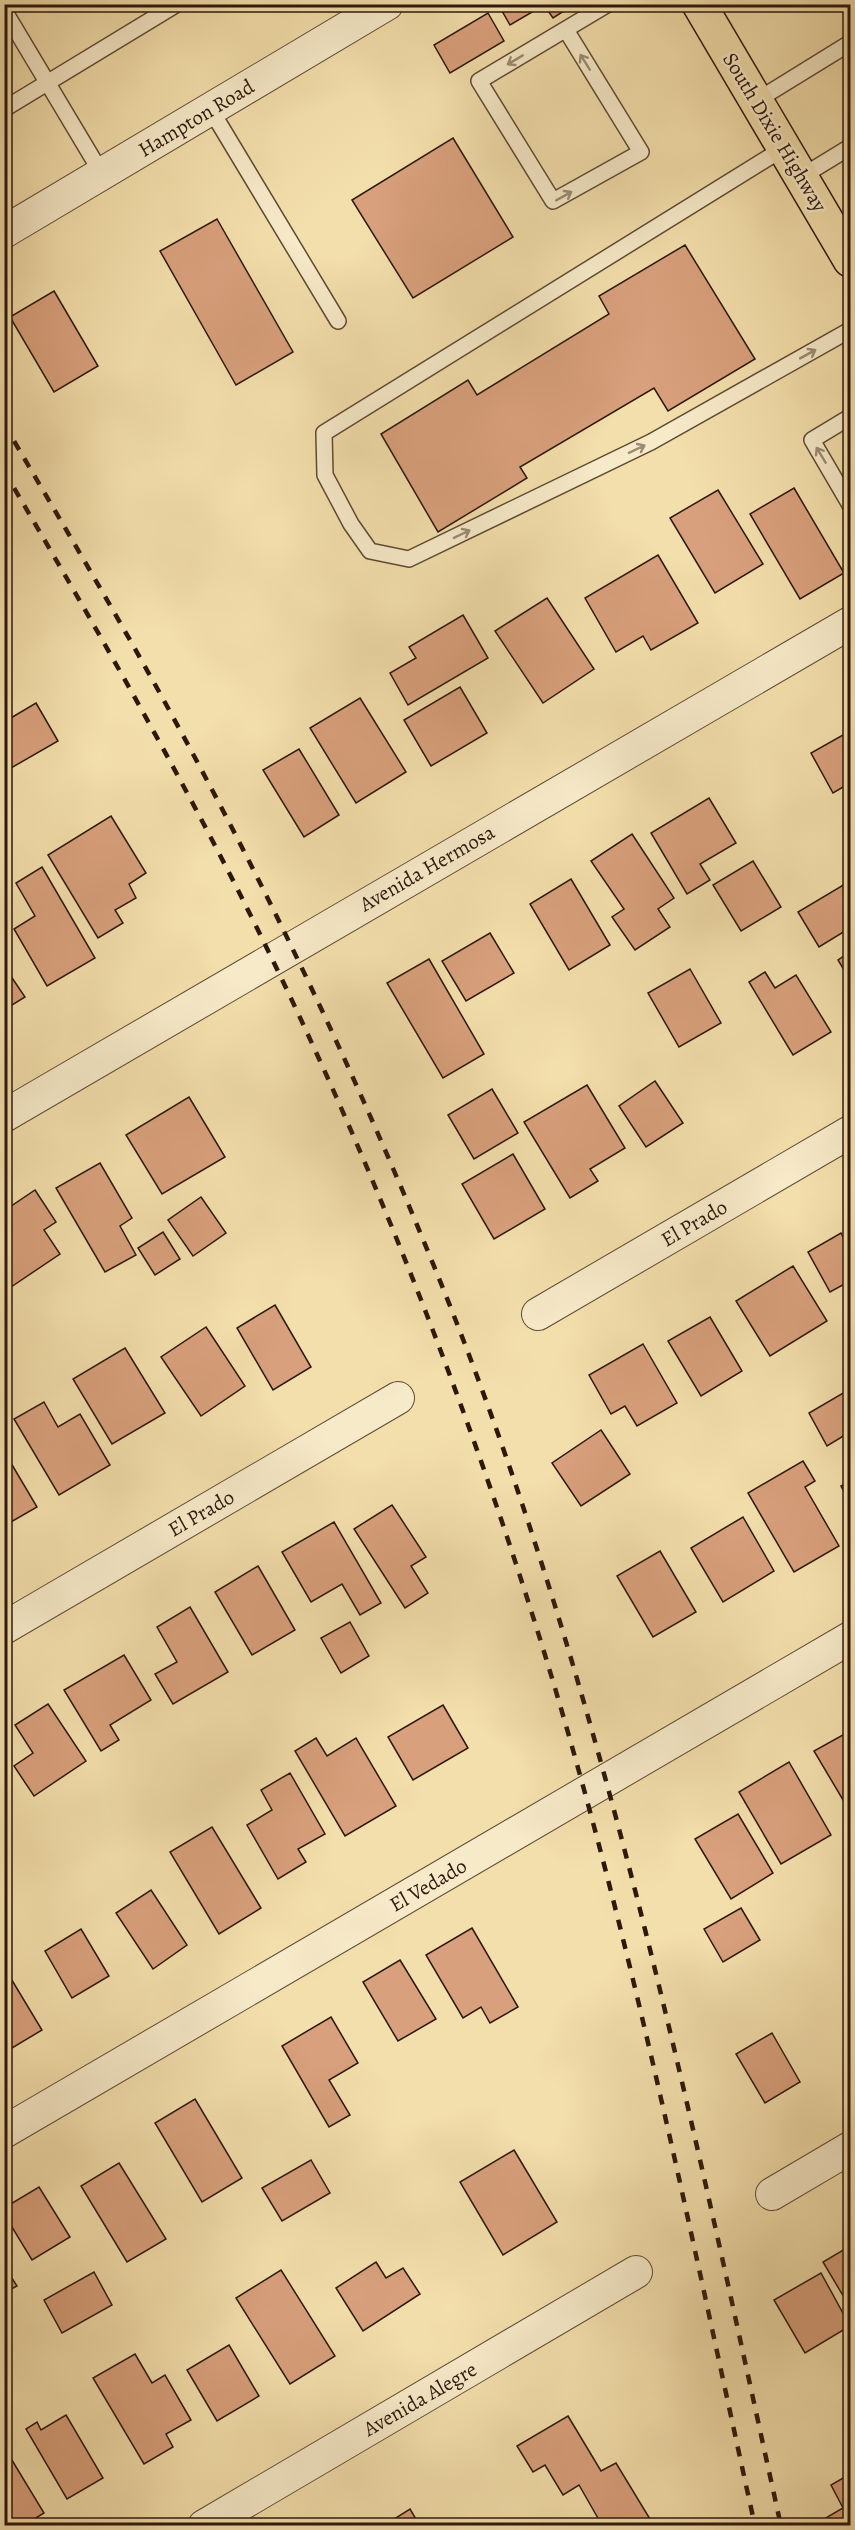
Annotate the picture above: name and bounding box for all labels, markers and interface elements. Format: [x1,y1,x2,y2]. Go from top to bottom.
street label: South Dixie Highway [716,47,834,217]
one-way arrow [507,54,524,66]
one-way arrow [579,54,591,71]
street label: Hampton Road [133,72,260,164]
one-way arrow [555,189,572,201]
one-way arrow [799,348,816,360]
one-way arrow [628,442,646,454]
one-way arrow [814,447,826,464]
one-way arrow [452,527,470,539]
street label: Avenida Hermosa [353,818,500,919]
street label: El Prado [656,1193,732,1253]
street label: El Prado [163,1483,239,1543]
street label: El Vedado [384,1852,472,1918]
street label: Avenida Alegre [357,2355,482,2443]

